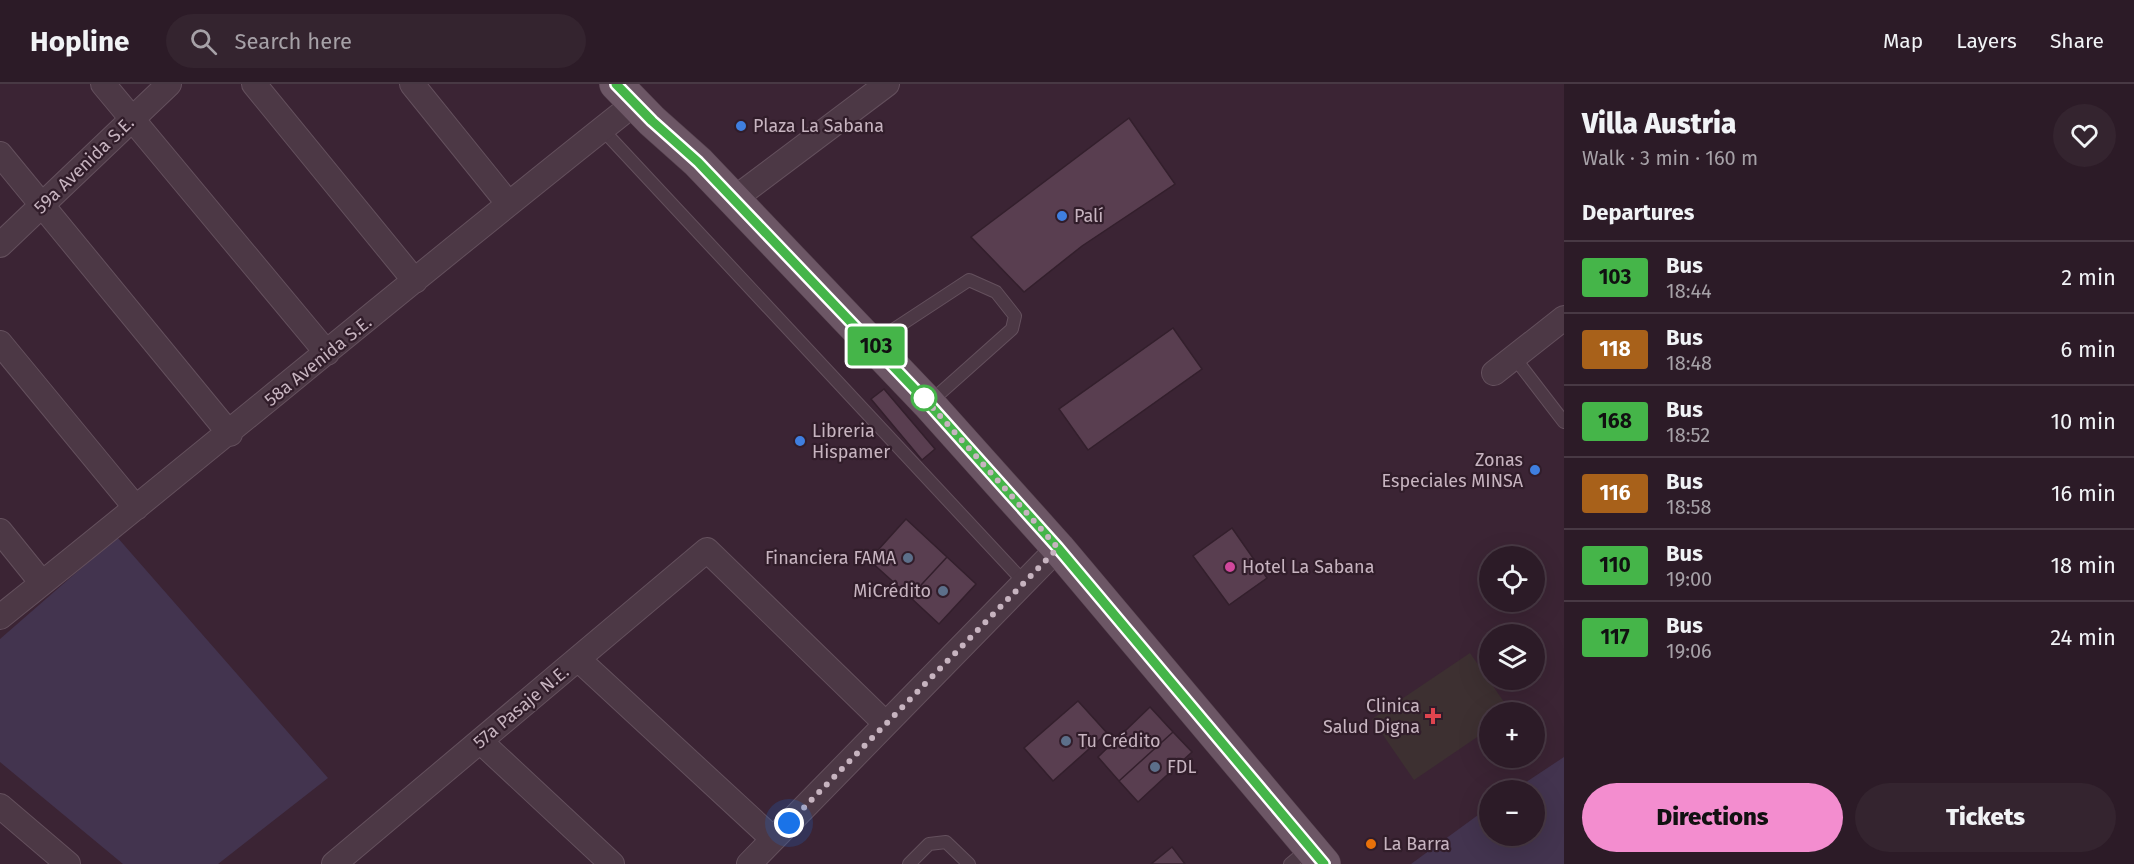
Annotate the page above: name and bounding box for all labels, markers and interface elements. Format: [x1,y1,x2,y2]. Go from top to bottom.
search box [166,14,586,68]
text: Hopline [30,25,130,58]
icon: search [187,25,220,58]
text: Search here [235,28,352,55]
text: Map [1883,28,1923,54]
text: Layers [1956,28,2017,54]
text: Share [2050,28,2104,54]
button: heart [2053,104,2116,167]
text: Villa Austria [1582,107,1736,140]
street label: 59a Avenida S.E. [29,112,139,218]
place label: Plaza La Sabana [753,115,884,137]
marker: Plaza La Sabana [734,119,748,133]
text: Walk · 3 min · 160 m [1582,146,1758,170]
text: Departures [1582,199,1694,226]
place label: Palí [1074,205,1103,227]
marker: Palí [1055,209,1069,223]
text: Bus [1666,252,1703,279]
text: 103 [1599,264,1631,290]
text: 2 min [2061,264,2116,291]
text: 18:44 [1666,279,1712,303]
street label: 58a Avenida S.E. [260,311,376,411]
text: Bus [1666,324,1703,351]
line badge: 103 [842,326,910,366]
text: 103 [860,333,892,359]
text: 118 [1599,336,1631,362]
text: 6 min [2060,336,2116,363]
text: 18:48 [1666,351,1712,375]
unlabelled marker [911,385,937,411]
text: Bus [1666,396,1703,423]
text: 168 [1598,408,1632,434]
text: 10 min [2050,408,2116,435]
place label: Libreria Hispamer [812,420,890,463]
text: 18:52 [1666,423,1710,447]
marker: Libreria Hispamer [793,434,807,448]
place label: Zonas Especiales MINSA [1381,449,1524,492]
marker: Zonas Especiales MINSA [1528,463,1542,477]
text: Bus [1666,468,1703,495]
text: 116 [1600,480,1630,506]
text: 16 min [2051,480,2116,507]
text: 18:58 [1666,495,1712,519]
text: Bus [1666,540,1703,567]
map controls [1479,546,1545,846]
button: locate [1479,546,1545,612]
place label: Financiera FAMA [765,547,897,569]
marker: Financiera FAMA [901,551,915,565]
text: 110 [1599,552,1631,578]
text: 18 min [2051,552,2116,579]
place label: Hotel La Sabana [1242,556,1374,578]
marker: Hotel La Sabana [1223,560,1237,574]
text: 19:00 [1666,567,1712,591]
place label: MiCrédito [853,580,931,602]
marker: MiCrédito [936,584,950,598]
text: Bus [1666,612,1703,639]
button: layers [1479,624,1545,690]
text: 117 [1601,624,1629,650]
text: 24 min [2050,624,2116,651]
text: 19:06 [1666,639,1712,663]
street label: 57a Pasaje N.E. [469,661,573,753]
place label: Clinica Salud Digna [1323,695,1420,738]
button: + [1479,702,1545,768]
marker: Clinica Salud Digna [1424,707,1442,725]
place label: Tu Crédito [1078,730,1160,752]
marker: Tu Crédito [1059,734,1073,748]
place label: FDL [1167,756,1196,778]
marker: FDL [1148,760,1162,774]
button: − [1479,780,1545,846]
button: Directions [1582,783,1843,852]
button: Tickets [1855,783,2116,852]
your location [774,808,804,838]
place label: La Barra [1383,833,1450,855]
marker: La Barra [1364,837,1378,851]

